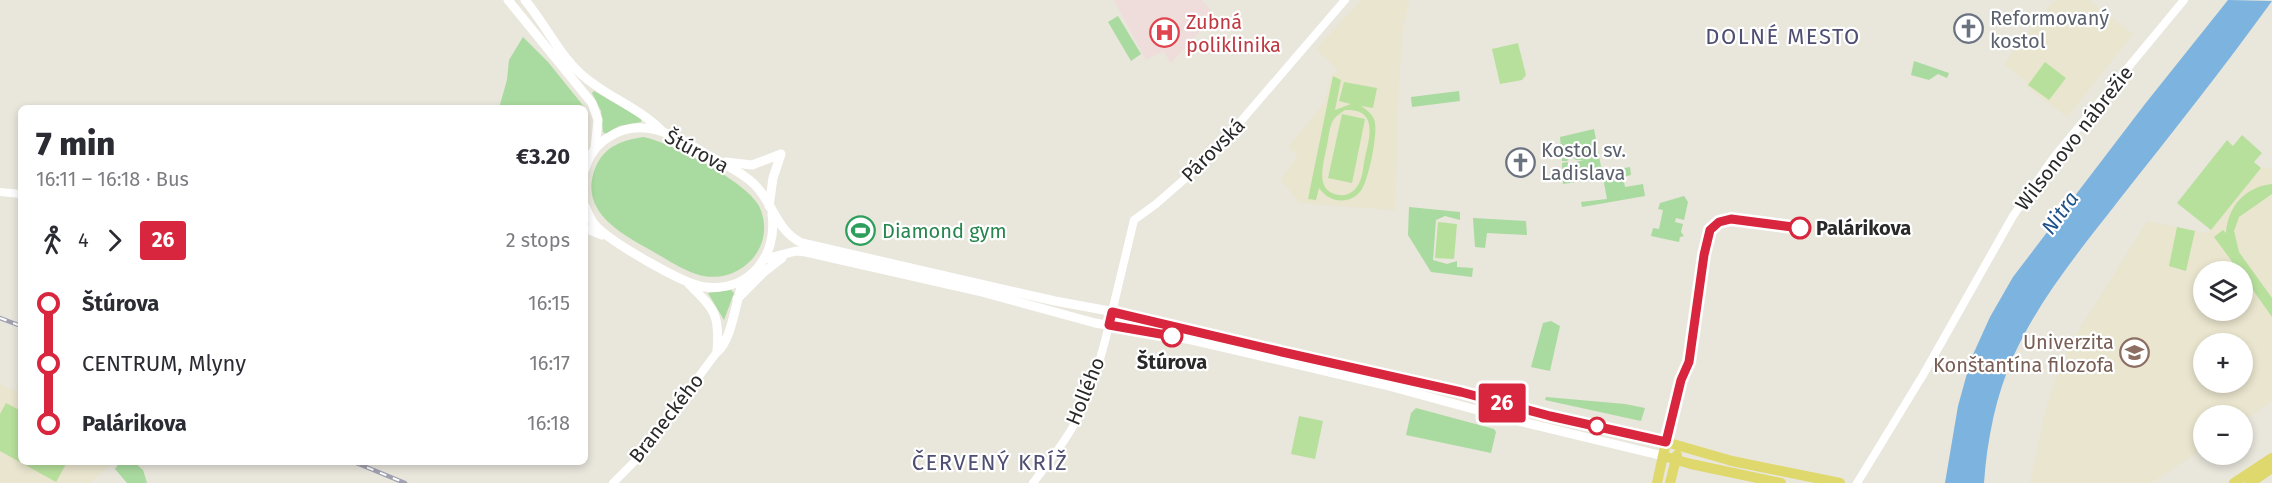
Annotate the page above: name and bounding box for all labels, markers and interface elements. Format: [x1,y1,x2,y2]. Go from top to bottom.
place label: Reformovaný kostol [1990,6,2109,53]
place label: Zubná poliklinika [1186,10,1281,57]
church icon: Reformovaný kostol [1953,13,1985,45]
hospital icon: Zubná poliklinika [1149,17,1181,49]
district label: DOLNÉ MESTO [1705,23,1861,50]
street label: Wilsonovo nábrežie [2010,61,2138,215]
street label: Párovská [1176,113,1250,187]
text: 7 min [36,124,115,164]
street label: Štúrova [661,124,733,178]
place label: Kostol sv. Ladislava [1541,138,1626,185]
text: €3.20 [516,143,570,170]
church icon: Kostol sv. Ladislava [1504,146,1536,178]
text: 16:11 – 16:18 · Bus [36,167,189,191]
water label: Nitra [2036,186,2084,240]
sports icon: Diamond gym [845,215,877,247]
place label: Palárikova [1816,216,1911,240]
marker: Palárikova [1789,217,1811,239]
place label: Diamond gym [882,219,1007,243]
icon: walk [36,224,69,257]
icon: forward [98,224,131,257]
text: 26 [152,227,174,253]
text: 4 [78,228,89,252]
text: 2 stops [506,228,570,252]
map controls [2193,261,2253,465]
button: layers [2193,261,2253,321]
text: Štúrova [82,290,159,317]
text: 16:15 [528,291,570,315]
marker: Štúrova [1161,325,1183,347]
place label: Univerzita Konštantína filozofa [1933,330,2114,377]
button: + [2193,333,2253,393]
school or university icon: Univerzita Konštantína filozofa [2119,337,2151,369]
place label: Štúrova [1137,349,1207,374]
text: CENTRUM, Mlyny [82,350,246,377]
text: 16:17 [529,351,570,375]
street label: Hollého [1061,353,1109,429]
street label: Braneckého [624,369,708,467]
line badge: 26 [1475,384,1529,422]
text: 26 [1491,390,1513,416]
button: − [2193,405,2253,465]
text: Palárikova [82,410,187,437]
text: 16:18 [527,411,570,435]
unlabelled marker [1588,417,1606,435]
district label: ČERVENÝ KRÍŽ [912,449,1068,476]

